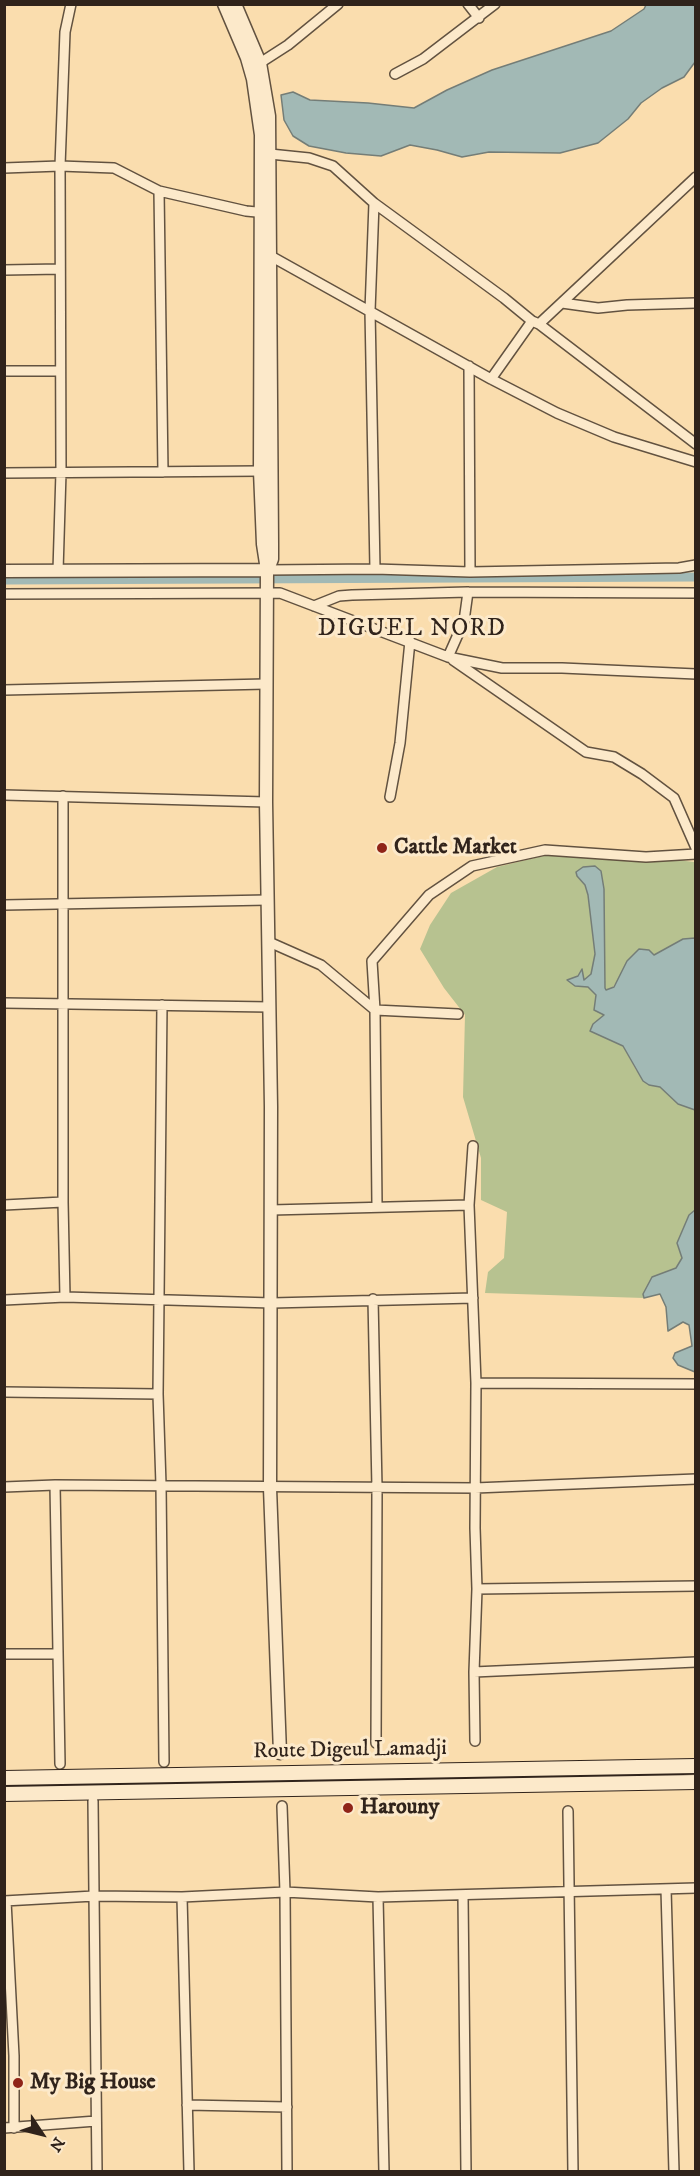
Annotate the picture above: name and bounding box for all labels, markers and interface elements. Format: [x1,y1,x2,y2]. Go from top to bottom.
district label: DIGUEL NORD [318,616,506,644]
place label: Cattle Market [394,835,517,861]
marker: Cattle Market [375,841,389,855]
street label: Route Digeul Lamadji [253,1736,447,1766]
place label: Harouny [360,1795,439,1821]
marker: Harouny [341,1801,355,1815]
place label: My Big House [30,2070,156,2096]
marker: My Big House [11,2076,25,2090]
north arrow [12,2104,72,2164]
text: N [45,2133,69,2155]

